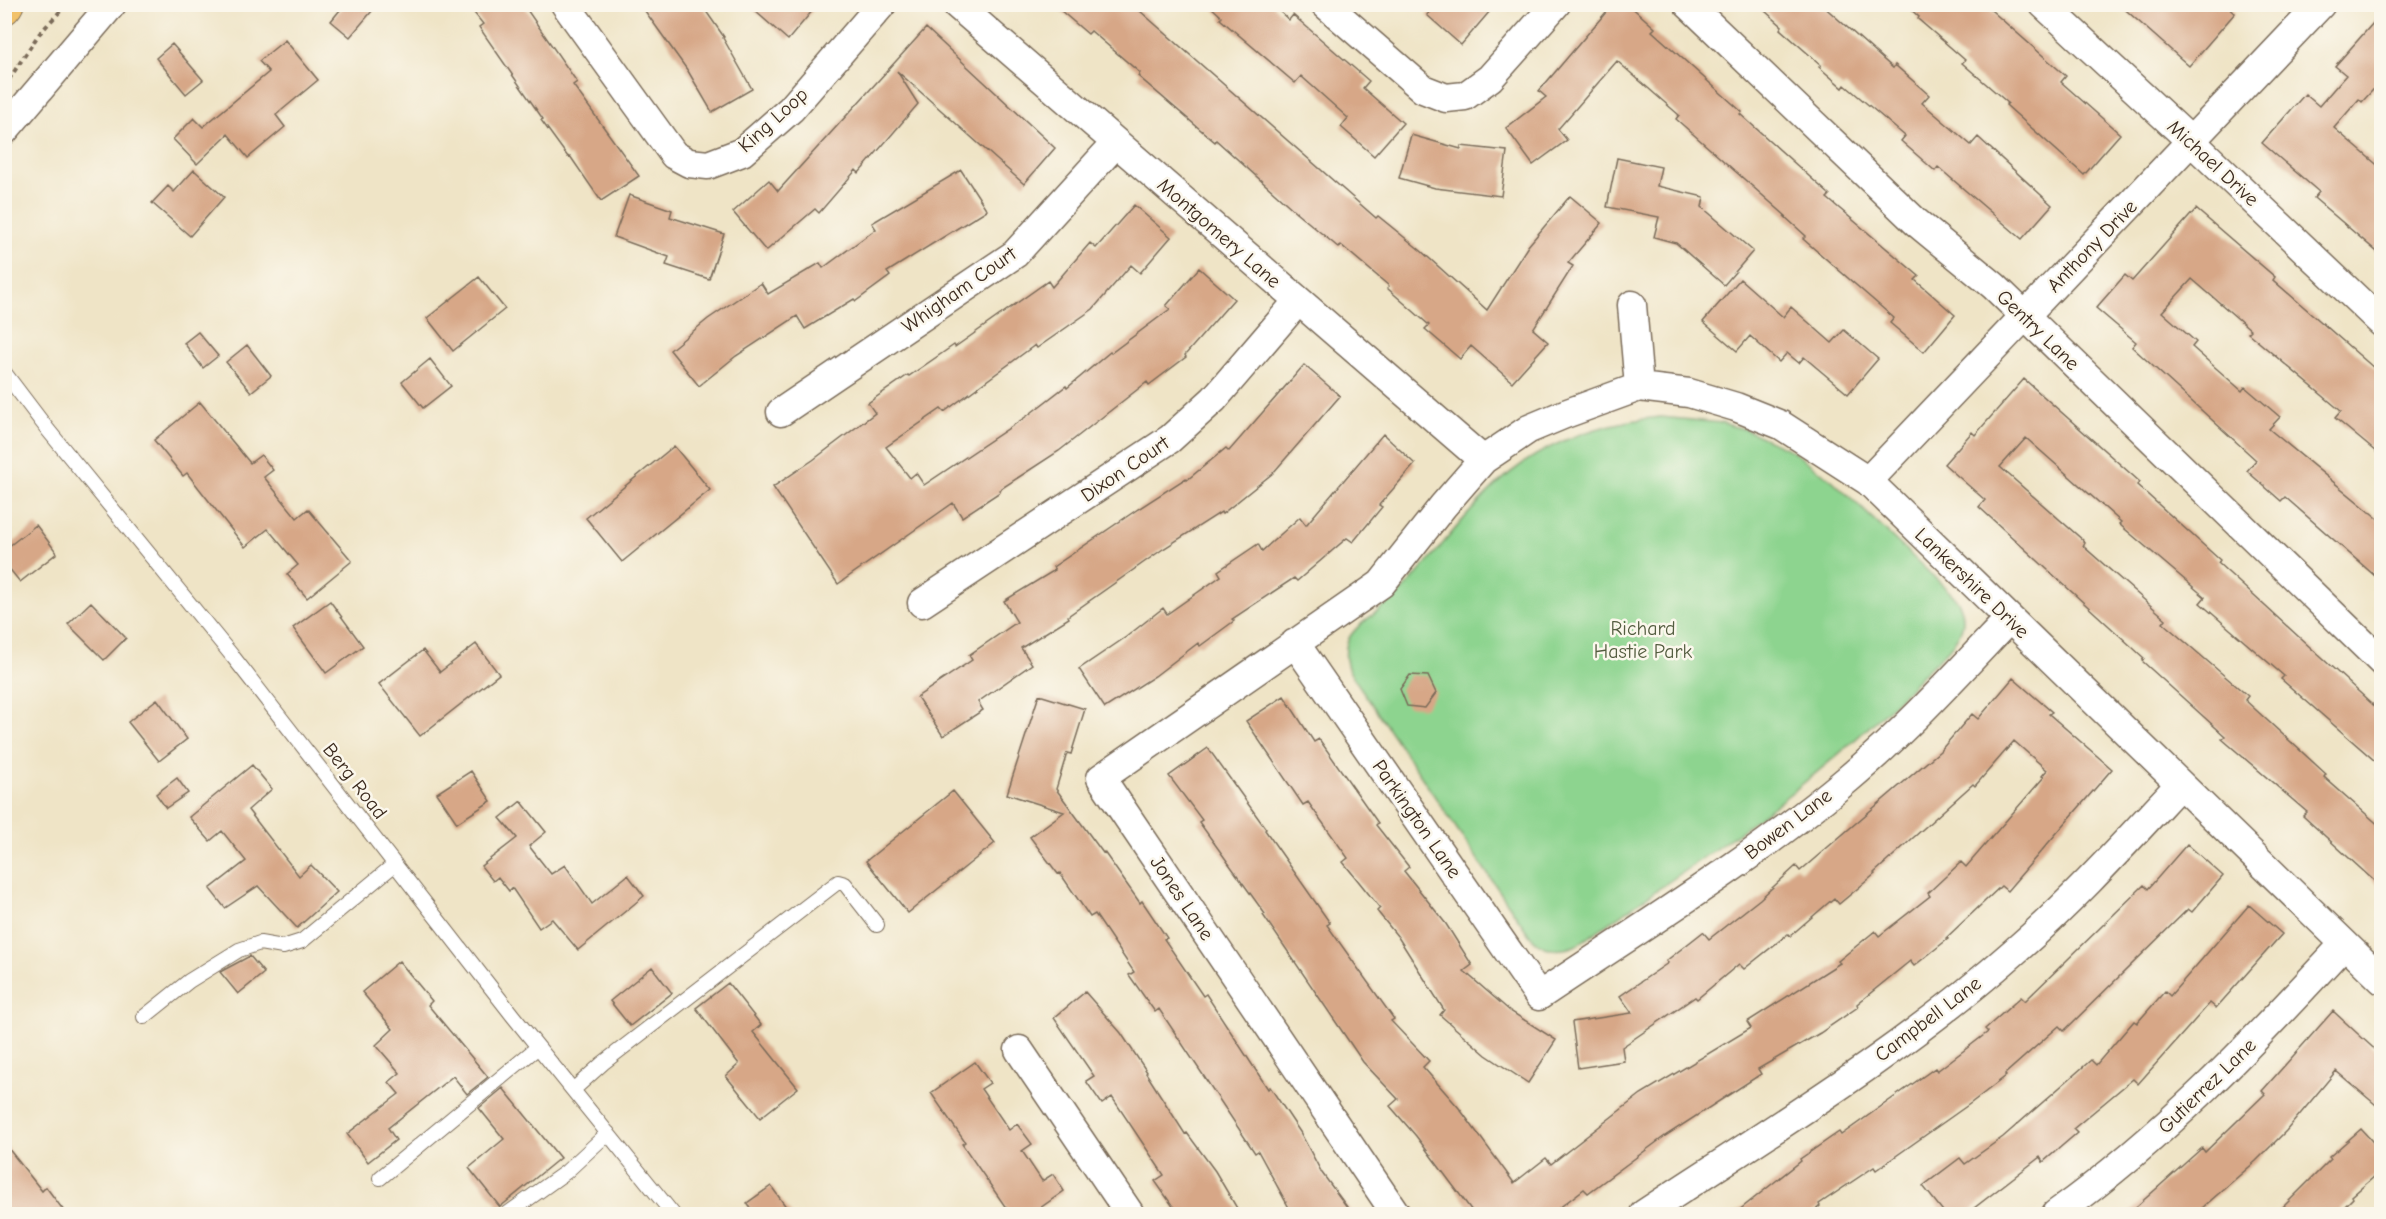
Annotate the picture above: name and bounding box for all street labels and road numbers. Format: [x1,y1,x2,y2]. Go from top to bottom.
street label: King Loop [734,83,812,157]
street label: Michael Drive [2163,115,2263,211]
street label: Montgomery Lane [1153,173,1285,293]
street label: Anthony Drive [2042,195,2142,297]
street label: Whigham Court [897,241,1022,338]
street label: Gentry Lane [1992,285,2084,375]
street label: Dixon Court [1077,430,1174,507]
street label: Lankershire Drive [1910,523,2034,643]
street label: Berg Road [318,738,392,824]
street label: Parkington Lane [1368,755,1466,883]
street label: Bowen Lane [1740,784,1836,864]
street label: Jones Lane [1145,851,1219,945]
street label: Campbell Lane [1870,972,1986,1066]
street label: Gutierrez Lane [2153,1034,2261,1138]

